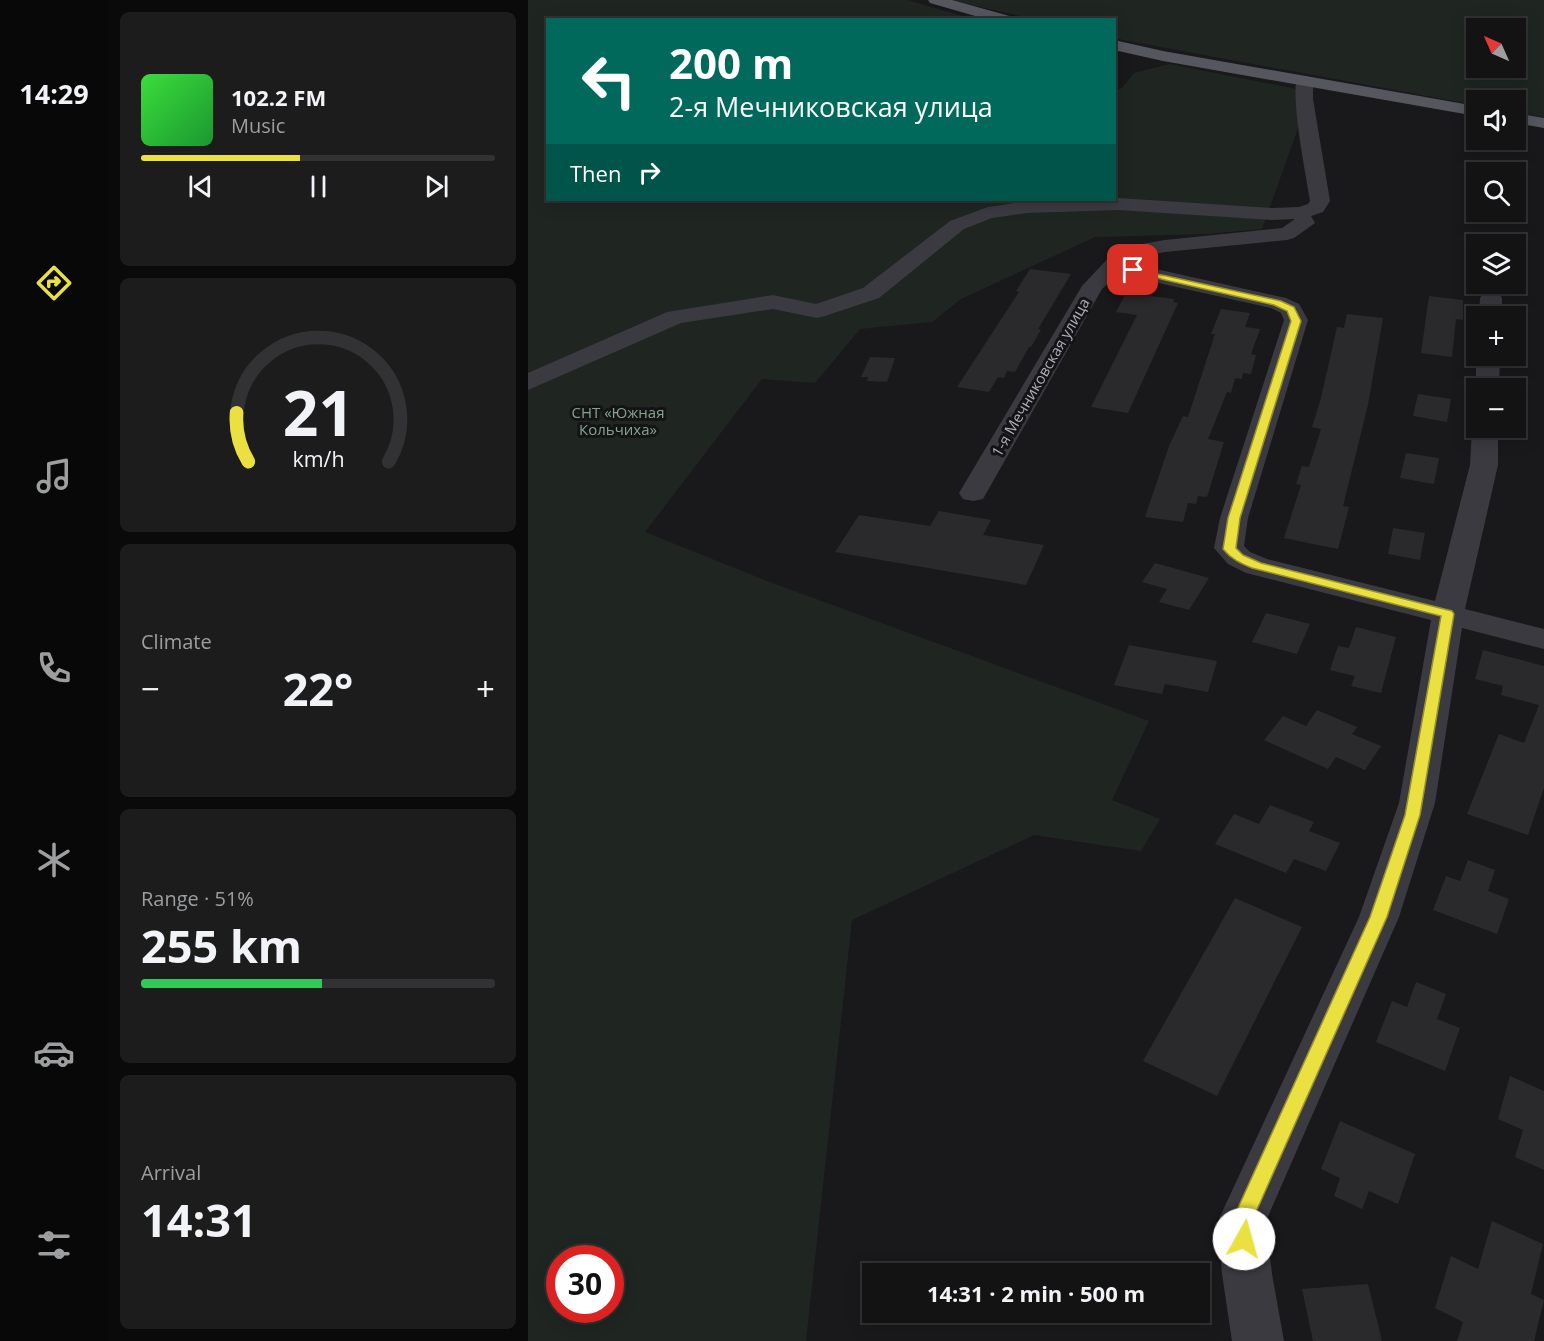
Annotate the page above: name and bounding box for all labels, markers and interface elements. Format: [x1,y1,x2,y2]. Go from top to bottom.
north arrow [1466,18,1526,78]
map controls [1466,18,1526,438]
text: 200 m [669,34,793,91]
icon: left [570,42,648,120]
text: 14:29 [19,75,89,112]
text: 102.2 FM [231,82,326,112]
text: 2-я Мечниковская улица [669,88,993,125]
button: sound [1466,90,1526,150]
text: Music [231,112,285,139]
icon: right [633,156,666,189]
text: Then [570,158,621,188]
button: search [1466,162,1526,222]
icon: previous [184,170,217,203]
icon: pause [302,170,335,203]
icon: next [420,170,453,203]
button: layers [1466,234,1526,294]
pin [1107,244,1158,295]
icon: arrive [1116,253,1149,286]
icon: directions [33,262,75,304]
street label: 1-я Мечниковская улица [986,294,1094,460]
button: + [1466,306,1526,366]
text: 21 [282,369,354,454]
button: − [1466,378,1526,438]
park label: СНТ «Южная Кольчиха» [572,402,664,439]
text: km/h [292,444,344,473]
icon: music [33,455,75,497]
text: Climate [141,628,212,655]
icon: phone [33,647,75,689]
text: 22° [283,658,353,719]
text: − [141,666,160,711]
text: + [476,666,495,711]
icon: climate [33,839,75,881]
text: Range · 51% [141,885,254,912]
text: 255 km [141,915,302,976]
icon: car [33,1032,75,1074]
text: Arrival [141,1159,201,1186]
text: 14:31 [141,1189,257,1250]
position arrow [1212,1207,1276,1271]
icon: filters [33,1224,75,1266]
speed limit sign: 30 [546,1245,624,1323]
text: 14:31 · 2 min · 500 m [927,1278,1145,1308]

